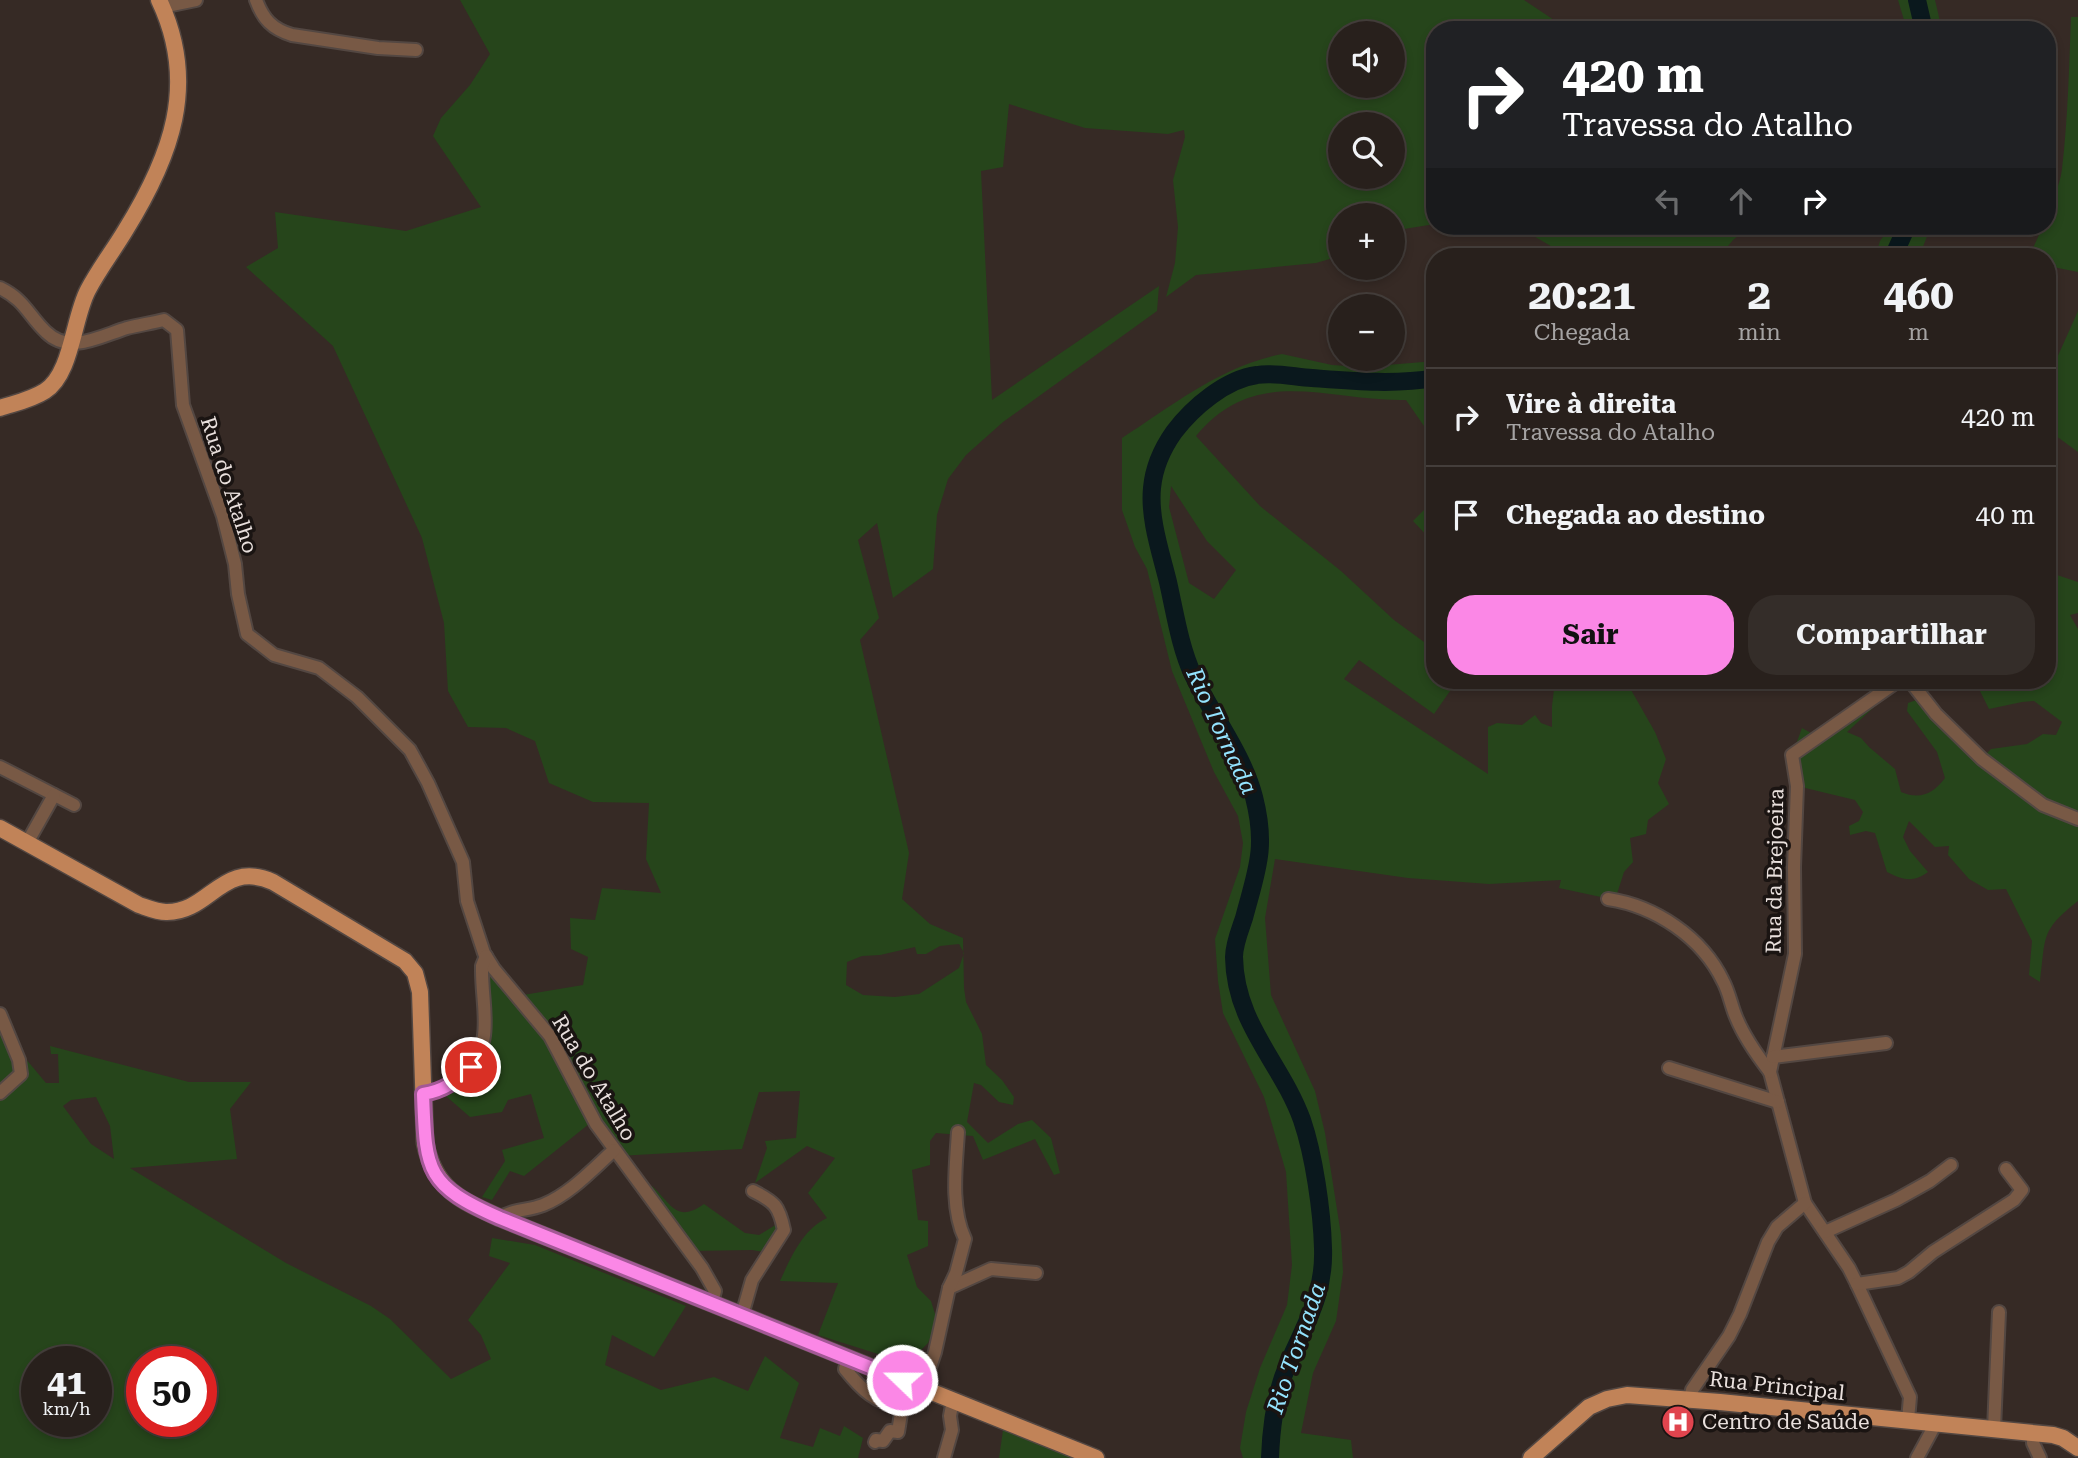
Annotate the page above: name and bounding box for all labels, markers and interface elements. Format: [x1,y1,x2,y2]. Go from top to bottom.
map controls [1328,21,1405,371]
button: sound [1328,21,1405,98]
text: 420 m [1562,47,1704,104]
icon: right [1447,49,1538,140]
text: Travessa do Atalho [1562,106,1853,144]
button: search [1328,112,1405,189]
icon: left [1649,182,1687,220]
icon: ahead [1722,182,1760,220]
icon: right [1795,182,1833,220]
button: + [1328,203,1405,280]
text: 20:21 [1528,270,1635,319]
text: 2 [1748,270,1771,319]
text: 460 [1883,270,1954,319]
button: − [1328,294,1405,371]
text: Chegada [1534,319,1630,346]
text: min [1738,319,1781,346]
text: m [1908,319,1929,346]
text: Vire à direita [1506,389,1676,419]
icon: right [1447,398,1485,436]
text: 420 m [1961,402,2035,432]
street label: Rua do Atalho [196,414,262,556]
text: Travessa do Atalho [1506,419,1715,446]
icon: arrive [1447,496,1485,534]
text: Chegada ao destino [1506,500,1765,530]
text: 40 m [1976,500,2035,530]
button: Sair [1447,595,1734,675]
button: Compartilhar [1748,595,2035,675]
water label: Rio Tornada [1180,663,1263,799]
street label: Rua da Brejoeira [1762,788,1788,954]
street label: Rua do Atalho [547,1011,641,1145]
pin [441,1037,501,1097]
icon: arrive [452,1048,490,1086]
water label: Rio Tornada [1261,1279,1331,1418]
position arrow [865,1343,939,1417]
speed limit sign: 50 [126,1346,217,1437]
text: 41 [47,1362,86,1403]
street label: Rua Principal [1708,1367,1847,1405]
text: km/h [42,1398,91,1419]
hospital icon: Centro de Saúde [1659,1403,1697,1441]
place label: Centro de Saúde [1702,1410,1870,1434]

